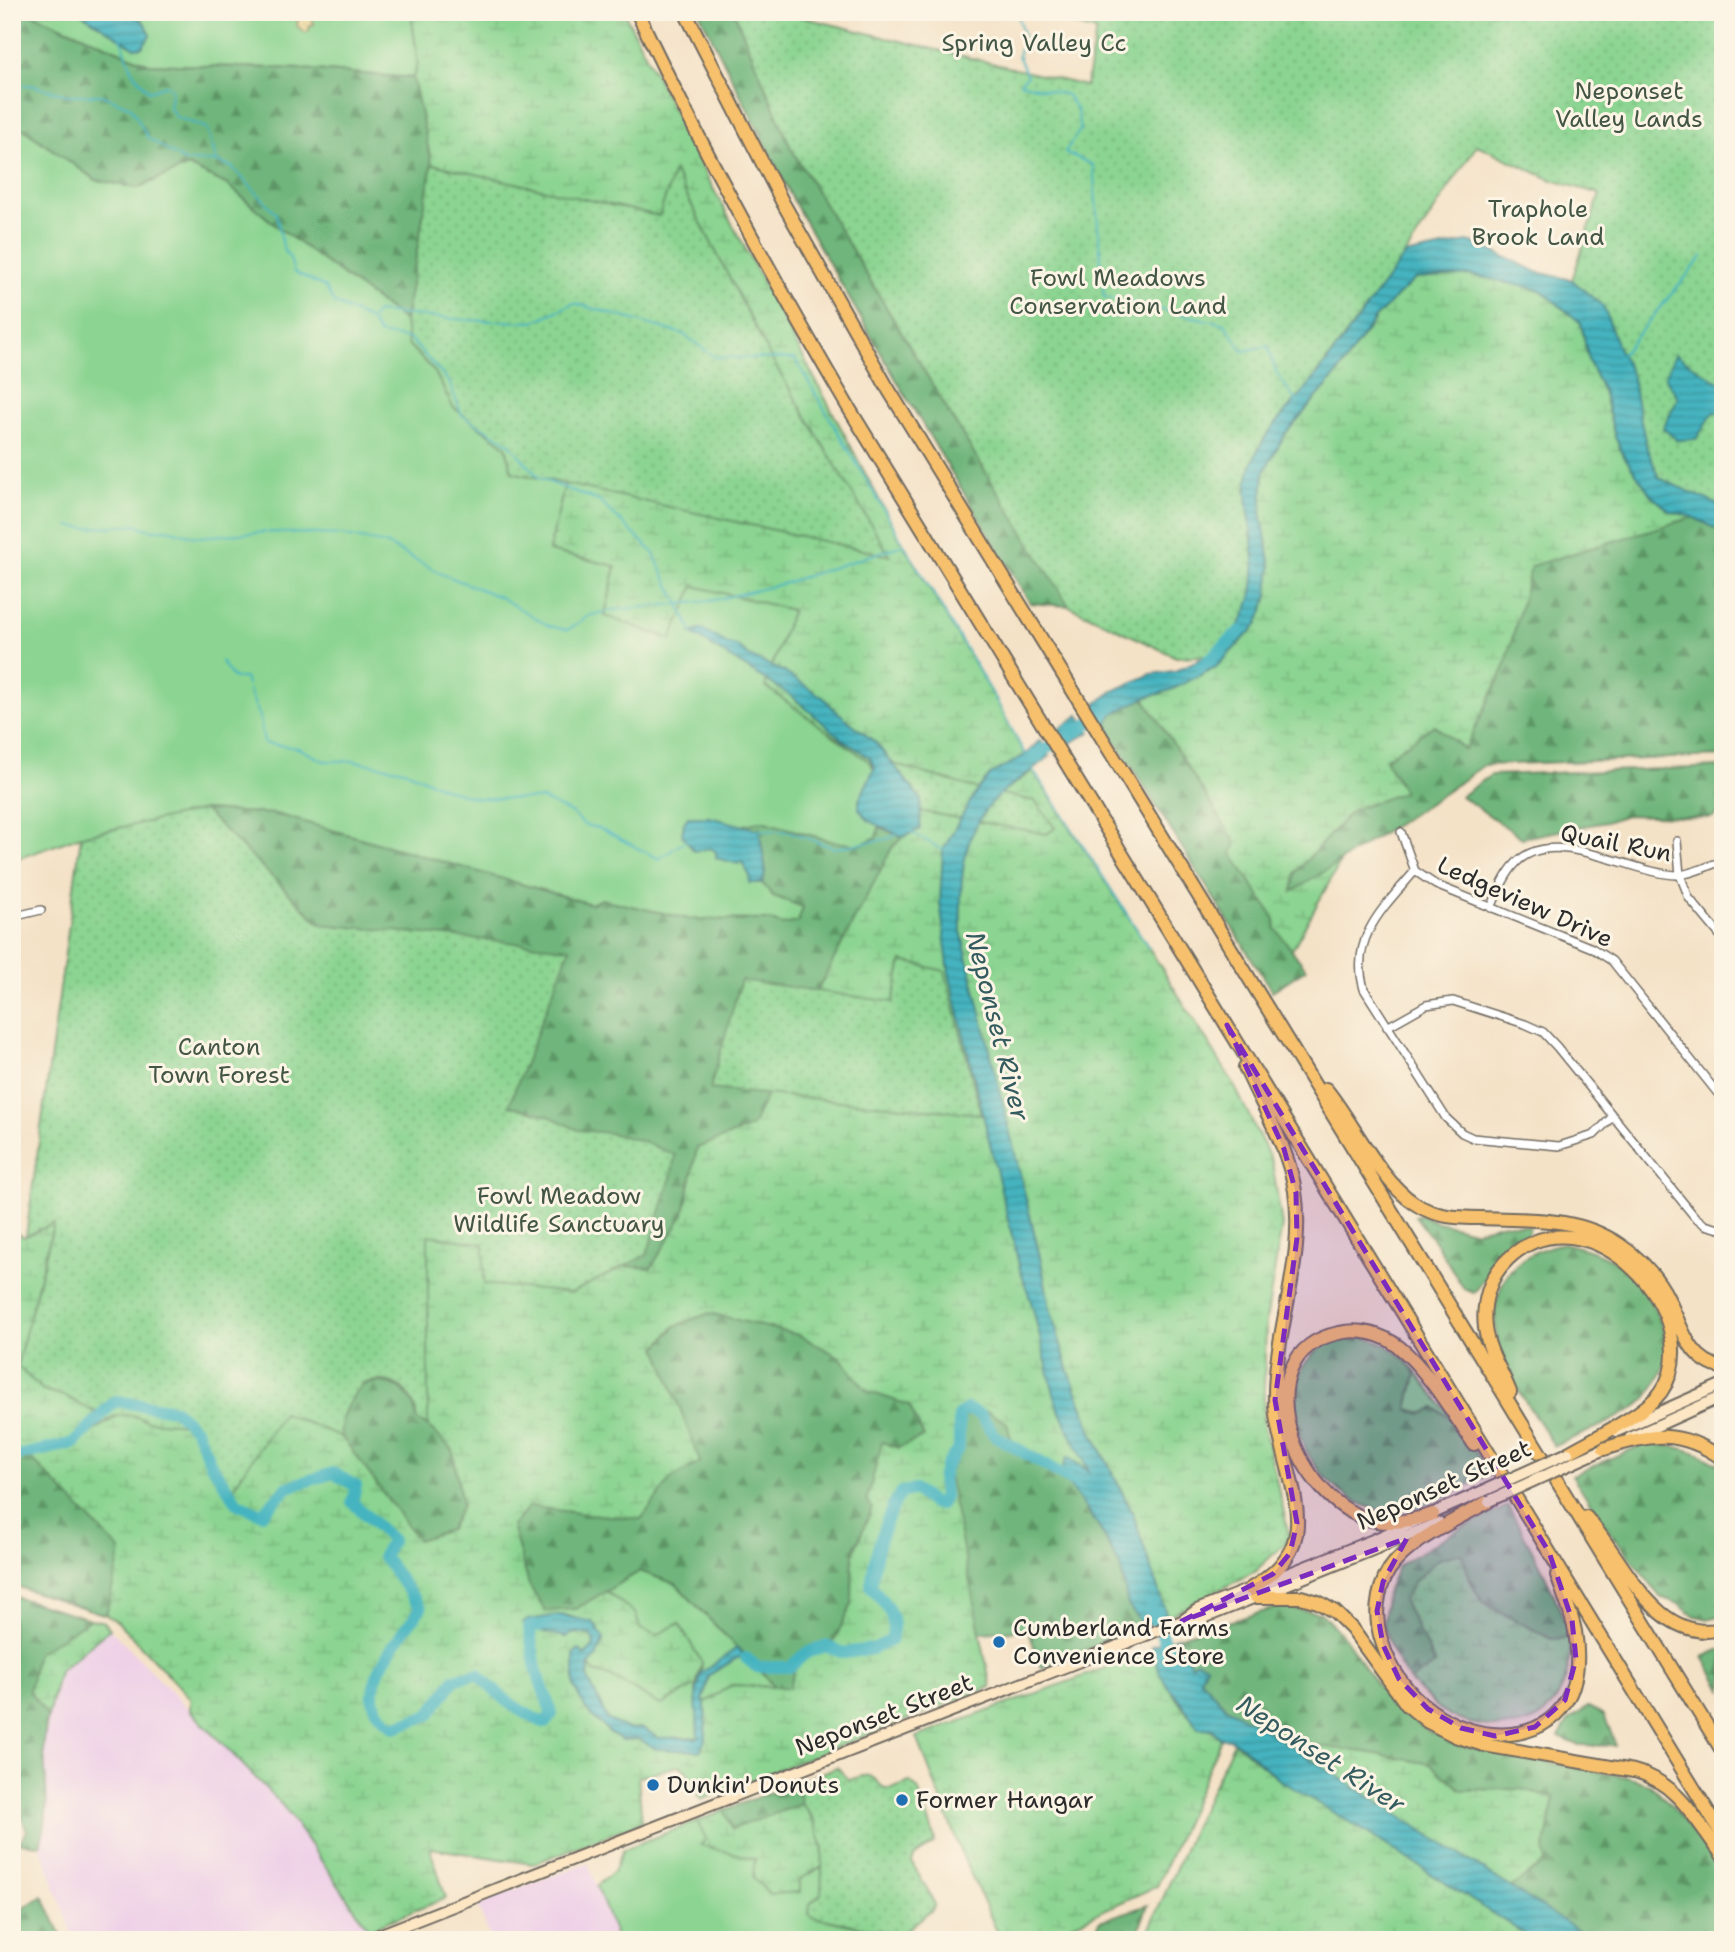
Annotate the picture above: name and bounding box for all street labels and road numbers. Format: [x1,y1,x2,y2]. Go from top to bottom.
street label: Quail Run [1558,817,1674,869]
street label: Ledgeview Drive [1432,849,1618,955]
street label: Neponset Street [1352,1432,1536,1538]
street label: Neponset Street [790,1666,978,1764]

